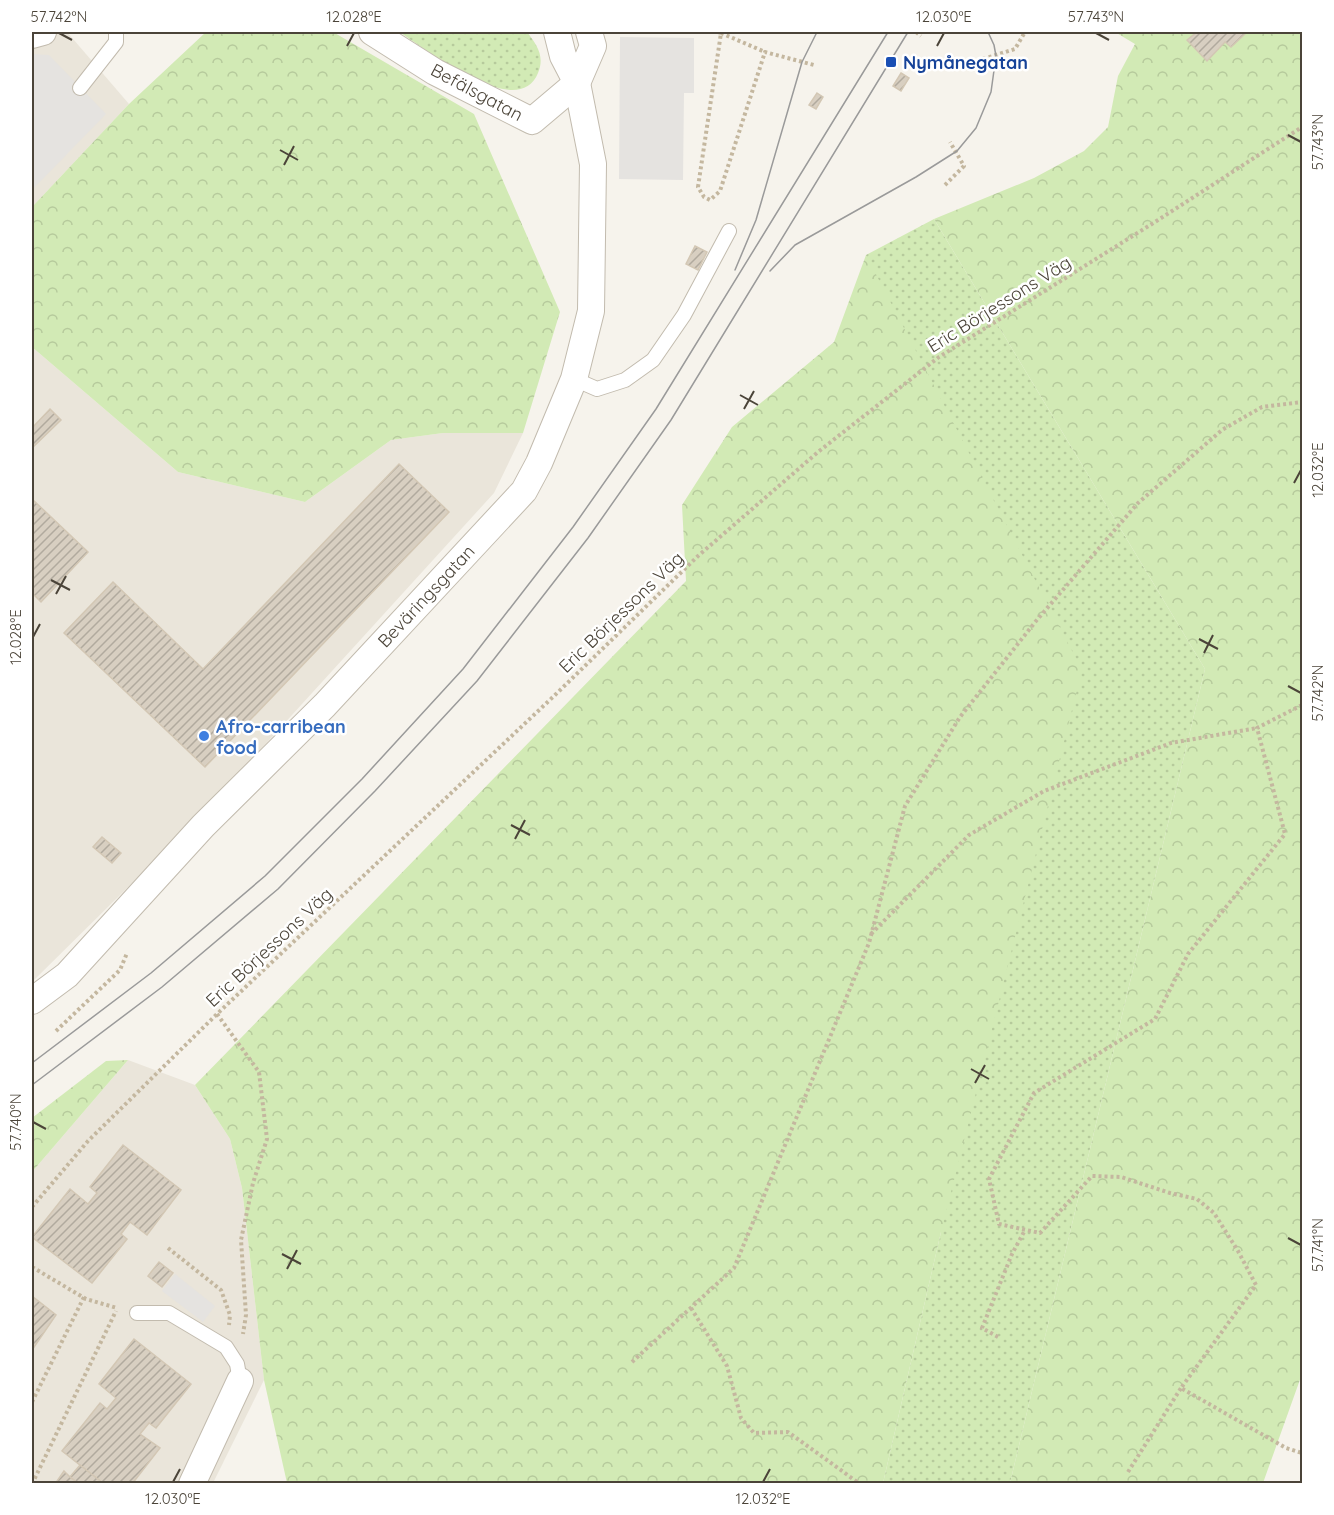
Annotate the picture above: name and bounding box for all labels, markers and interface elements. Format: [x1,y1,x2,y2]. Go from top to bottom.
text: 57.742°N [31,7,87,26]
text: 12.028°E [326,7,382,26]
text: 12.030°E [916,7,972,26]
text: 57.743°N [1068,7,1124,26]
place label: Nymånegatan [903,51,1028,74]
marker: Nymånegatan [884,55,898,69]
street label: Befälsgatan [427,58,527,126]
text: 57.743°N [1308,114,1327,170]
street label: Eric Börjessons Väg [923,251,1075,357]
text: 12.032°E [1308,442,1327,498]
street label: Beväringsgatan [372,540,480,652]
street label: Eric Börjessons Väg [554,546,688,678]
text: 12.028°E [6,609,25,665]
text: 57.742°N [1308,665,1327,721]
place label: Afro-carribean food [216,715,346,759]
marker: Afro-carribean food [197,729,211,743]
street label: Eric Börjessons Väg [201,882,337,1012]
text: 57.740°N [6,1093,25,1151]
text: 57.741°N [1308,1218,1327,1272]
text: 12.030°E [145,1489,201,1508]
text: 12.032°E [735,1489,791,1508]

